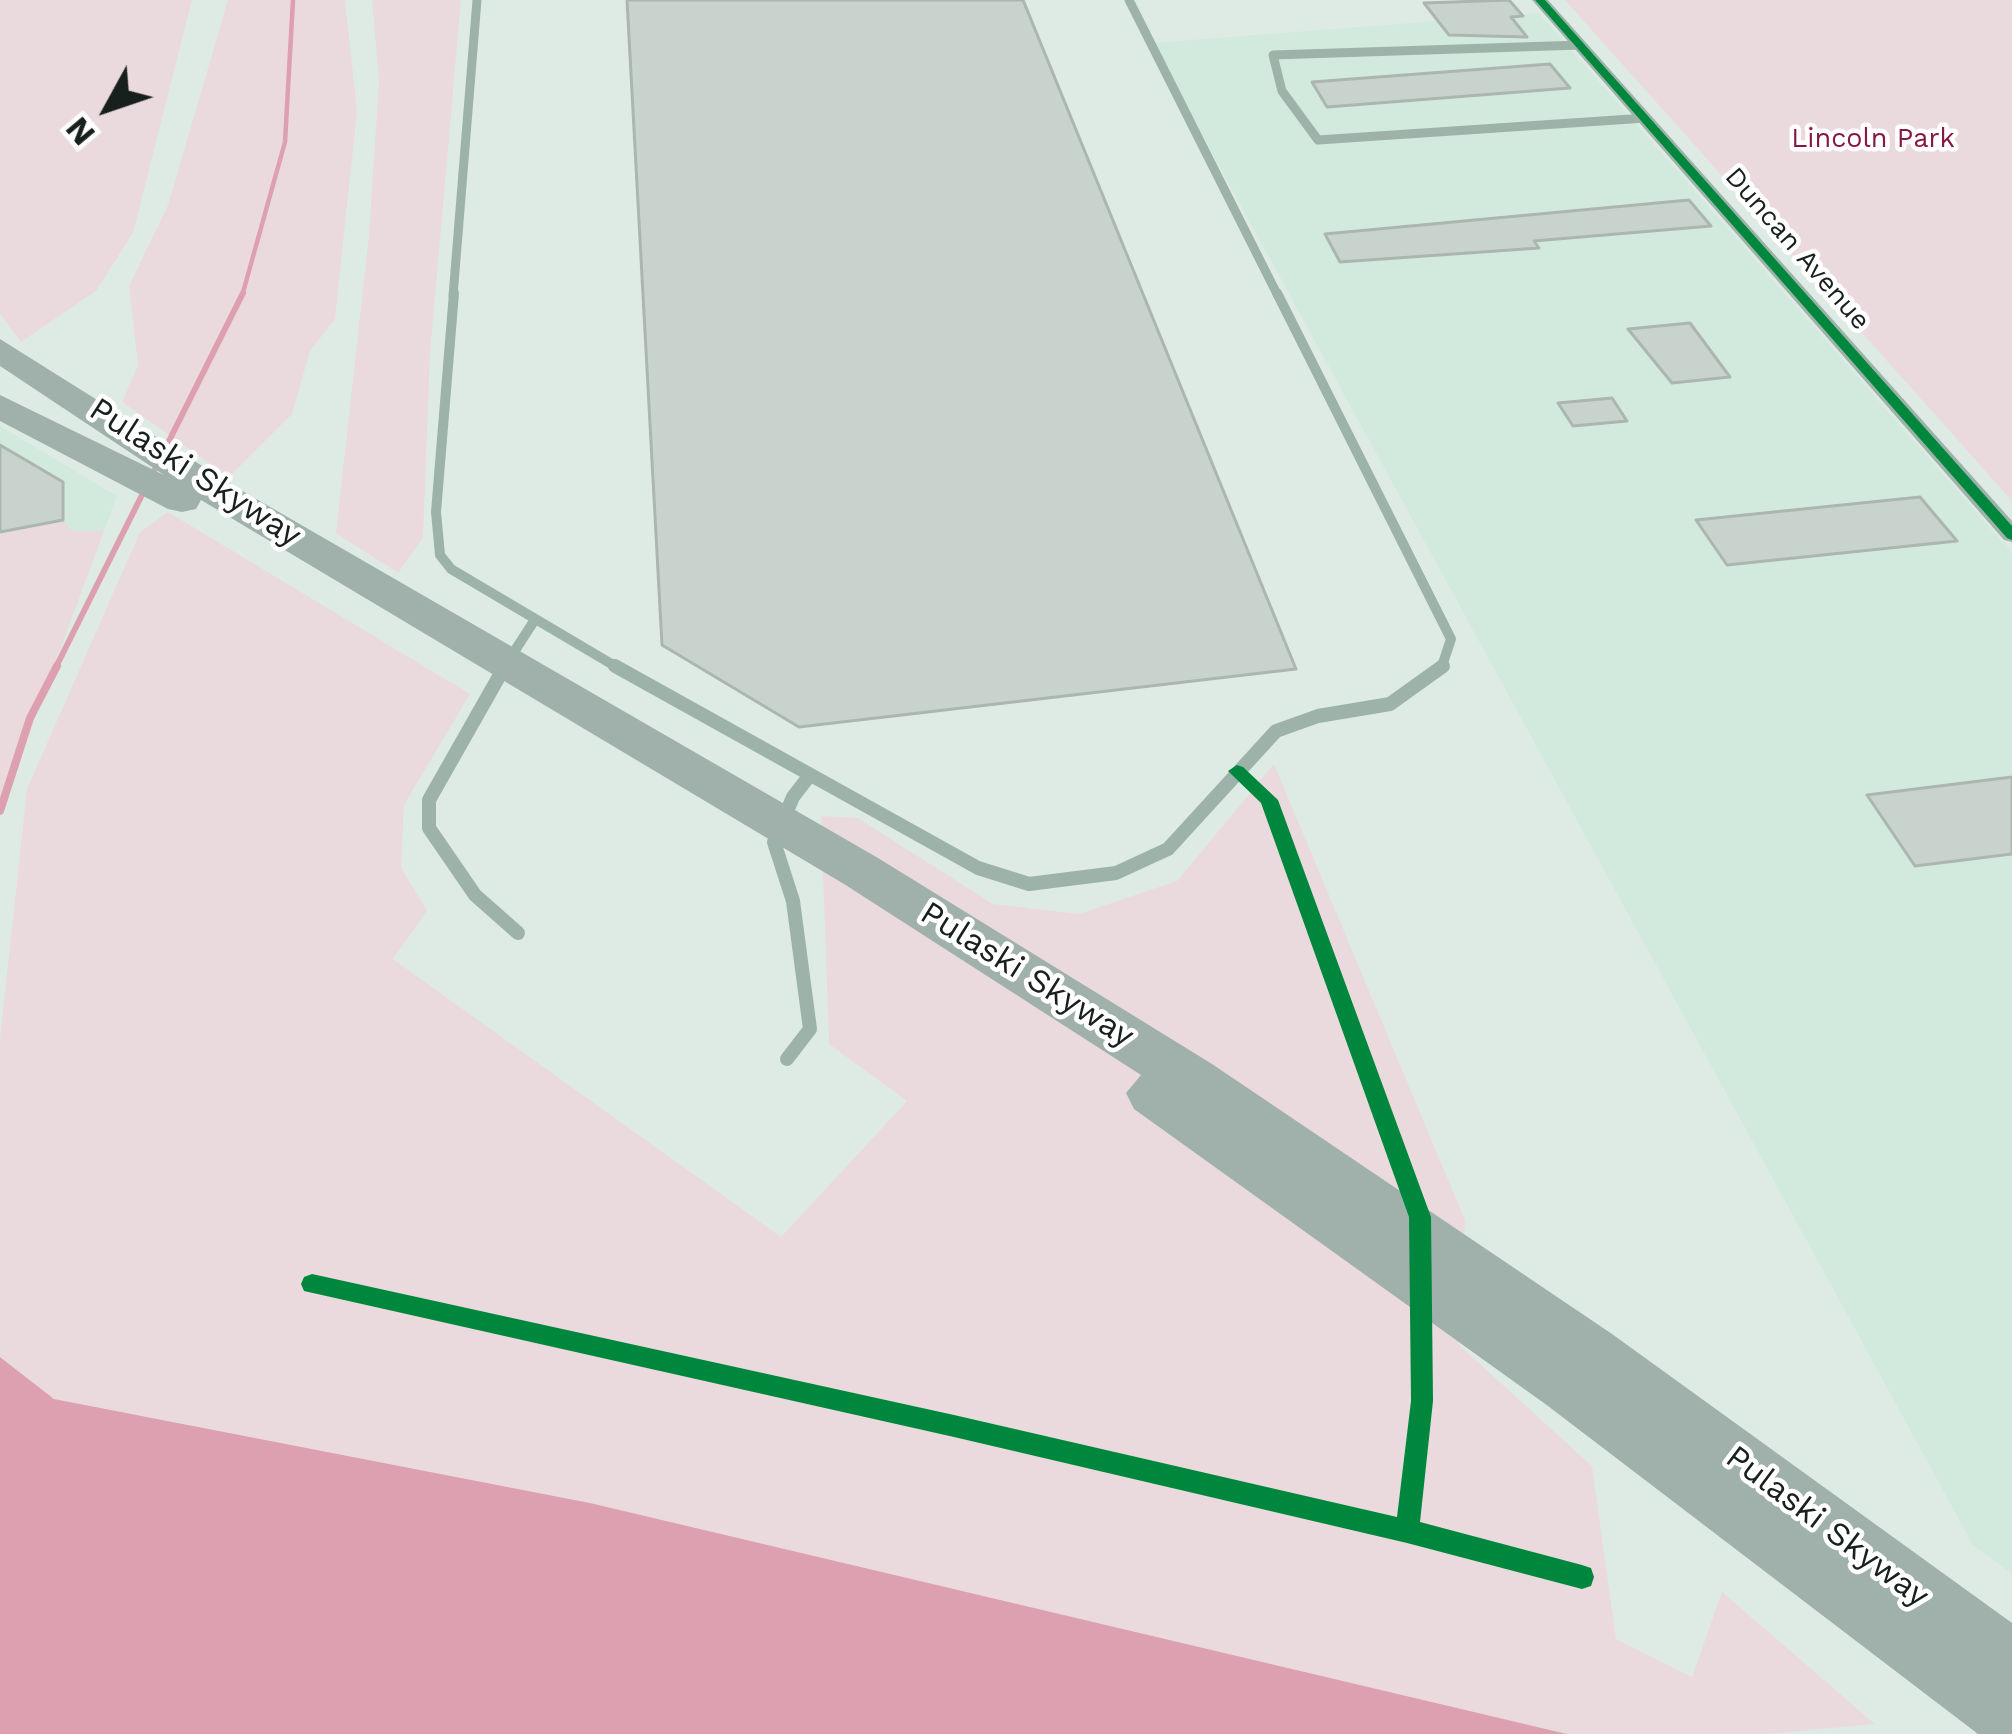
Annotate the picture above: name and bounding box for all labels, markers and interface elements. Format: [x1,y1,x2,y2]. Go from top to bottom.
north arrow [48,48,168,168]
text: N [57,110,103,153]
park label: Lincoln Park [1791,123,1955,155]
street label: Duncan Avenue [1718,161,1876,337]
street label: Pulaski Skyway [82,390,308,556]
street label: Pulaski Skyway [913,893,1141,1057]
street label: Pulaski Skyway [1718,1438,1936,1616]

